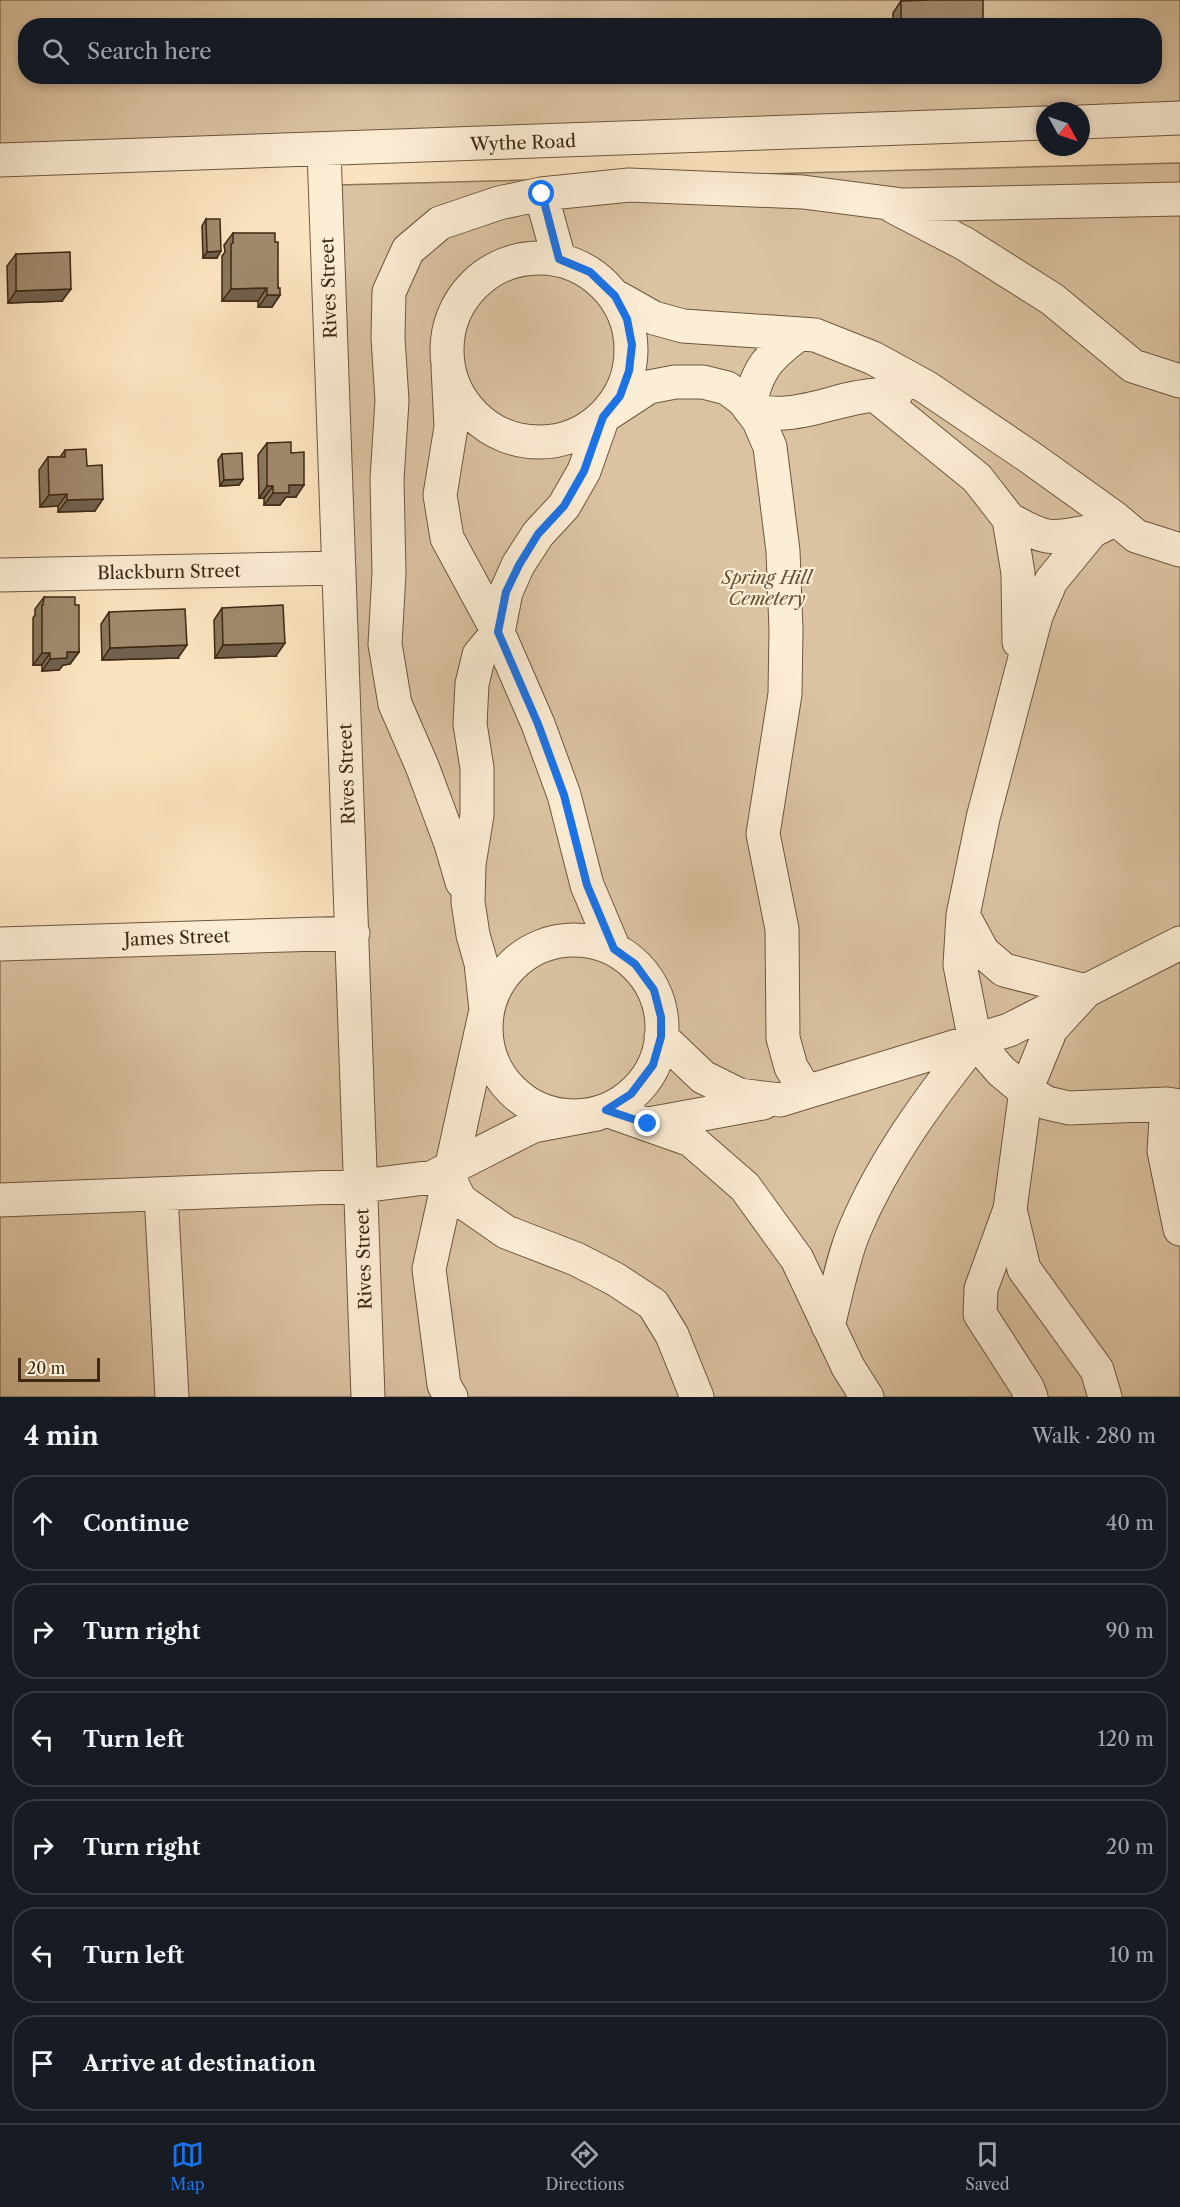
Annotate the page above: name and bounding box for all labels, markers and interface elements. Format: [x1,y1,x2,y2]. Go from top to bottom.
search box [18,18,1162,84]
icon: search [39,35,72,68]
text: Search here [87,38,212,65]
north arrow [1036,102,1090,156]
street label: Wythe Road [469,130,576,156]
route start [528,180,554,206]
street label: Rives Street [316,236,342,339]
street label: Blackburn Street [97,560,242,584]
park label: Spring Hill Cemetery [721,567,814,610]
street label: Rives Street [334,722,360,825]
street label: James Street [121,925,231,951]
route end [634,1110,660,1136]
street label: Rives Street [351,1207,377,1310]
scale bar [18,1355,100,1382]
text: 20 m [27,1358,66,1378]
text: 4 min [24,1420,99,1452]
text: Walk · 280 m [1032,1424,1156,1448]
icon: ahead [26,1507,59,1540]
text: Continue [83,1510,189,1537]
text: 40 m [1106,1511,1154,1535]
icon: right [26,1615,59,1648]
text: Turn right [83,1618,201,1645]
text: 90 m [1106,1619,1154,1643]
icon: left [26,1723,59,1756]
text: Turn left [83,1726,184,1753]
text: 120 m [1097,1727,1154,1751]
icon: right [26,1831,59,1864]
text: Turn right [83,1834,201,1861]
text: 20 m [1106,1835,1154,1859]
icon: left [26,1939,59,1972]
text: Turn left [83,1942,184,1969]
text: 10 m [1109,1943,1154,1967]
icon: arrive [26,2047,59,2080]
text: Arrive at destination [83,2050,316,2077]
tab: Map [170,2138,205,2194]
tab: Directions [545,2138,624,2194]
tab: Saved [965,2138,1010,2194]

